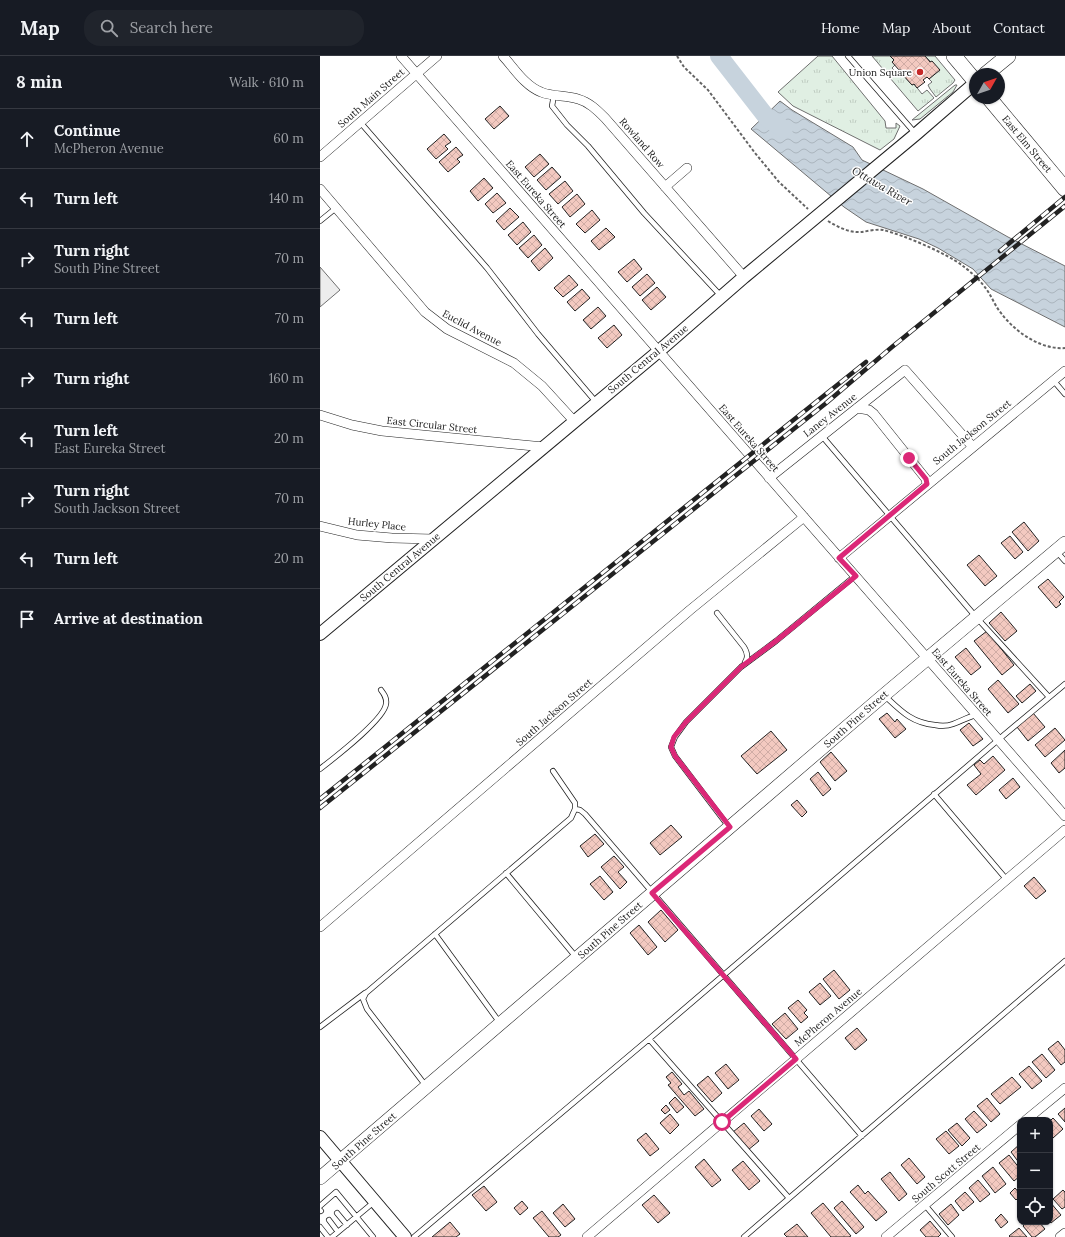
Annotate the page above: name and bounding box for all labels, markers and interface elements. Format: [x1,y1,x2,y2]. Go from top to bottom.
search box [84,10,364,46]
text: Map [20,16,60,40]
icon: search [98,17,120,39]
text: Search here [130,18,213,37]
text: Home [821,19,860,37]
text: Map [882,19,910,37]
text: About [932,19,971,37]
text: Contact [993,19,1045,37]
street label: South Main Street [335,65,407,131]
place label: Union Square [849,66,913,79]
marker: Union Square [915,67,925,77]
north arrow [969,68,1005,104]
text: 8 min [16,71,62,93]
text: Walk · 610 m [229,74,304,91]
street label: East Elm Street [999,112,1055,176]
street label: Rowland Row [617,115,667,171]
text: Continue [54,121,120,140]
icon: ahead [16,128,38,150]
text: 60 m [273,130,304,147]
text: McPheron Avenue [54,140,164,157]
street label: East Eureka Street [503,157,569,231]
water label: Ottawa River [850,163,915,209]
icon: left [16,188,38,210]
text: Turn left [54,189,118,208]
text: 140 m [269,190,304,207]
text: Turn right [54,241,130,260]
icon: right [16,248,38,270]
text: 70 m [275,250,304,267]
text: South Pine Street [54,260,160,277]
street label: Euclid Avenue [440,307,504,349]
icon: left [16,308,38,330]
text: Turn left [54,309,118,328]
text: 70 m [275,310,304,327]
street label: South Central Avenue [605,321,691,396]
icon: right [16,368,38,390]
text: Turn right [54,369,130,388]
text: 160 m [269,370,304,387]
street label: Laney Avenue [801,390,860,440]
street label: South Jackson Street [930,396,1014,468]
street label: East Eureka Street [716,401,782,475]
street label: East Circular Street [386,414,478,436]
text: Turn left [54,421,118,440]
icon: left [16,428,38,450]
text: 20 m [274,430,304,447]
text: East Eureka Street [54,440,166,457]
route end [900,449,918,467]
text: Turn right [54,481,130,500]
icon: right [16,488,38,510]
text: 70 m [275,490,304,507]
text: South Jackson Street [54,500,180,517]
street label: Hurley Place [347,514,407,534]
street label: South Central Avenue [357,529,443,604]
icon: left [16,548,38,570]
text: Turn left [54,549,118,568]
text: 20 m [274,550,304,567]
icon: arrive [16,608,38,630]
text: Arrive at destination [54,609,203,628]
street label: East Eureka Street [929,645,995,719]
street label: South Jackson Street [513,675,595,749]
street label: South Pine Street [821,687,891,751]
street label: South Pine Street [575,898,645,962]
street label: McPheron Avenue [791,985,865,1049]
street label: South Pine Street [329,1109,399,1173]
route start [713,1113,731,1131]
map controls [1017,1117,1053,1225]
button: + [1017,1117,1053,1153]
street label: South Scott Street [909,1140,983,1205]
button: − [1017,1153,1053,1189]
button: locate [1017,1189,1053,1225]

